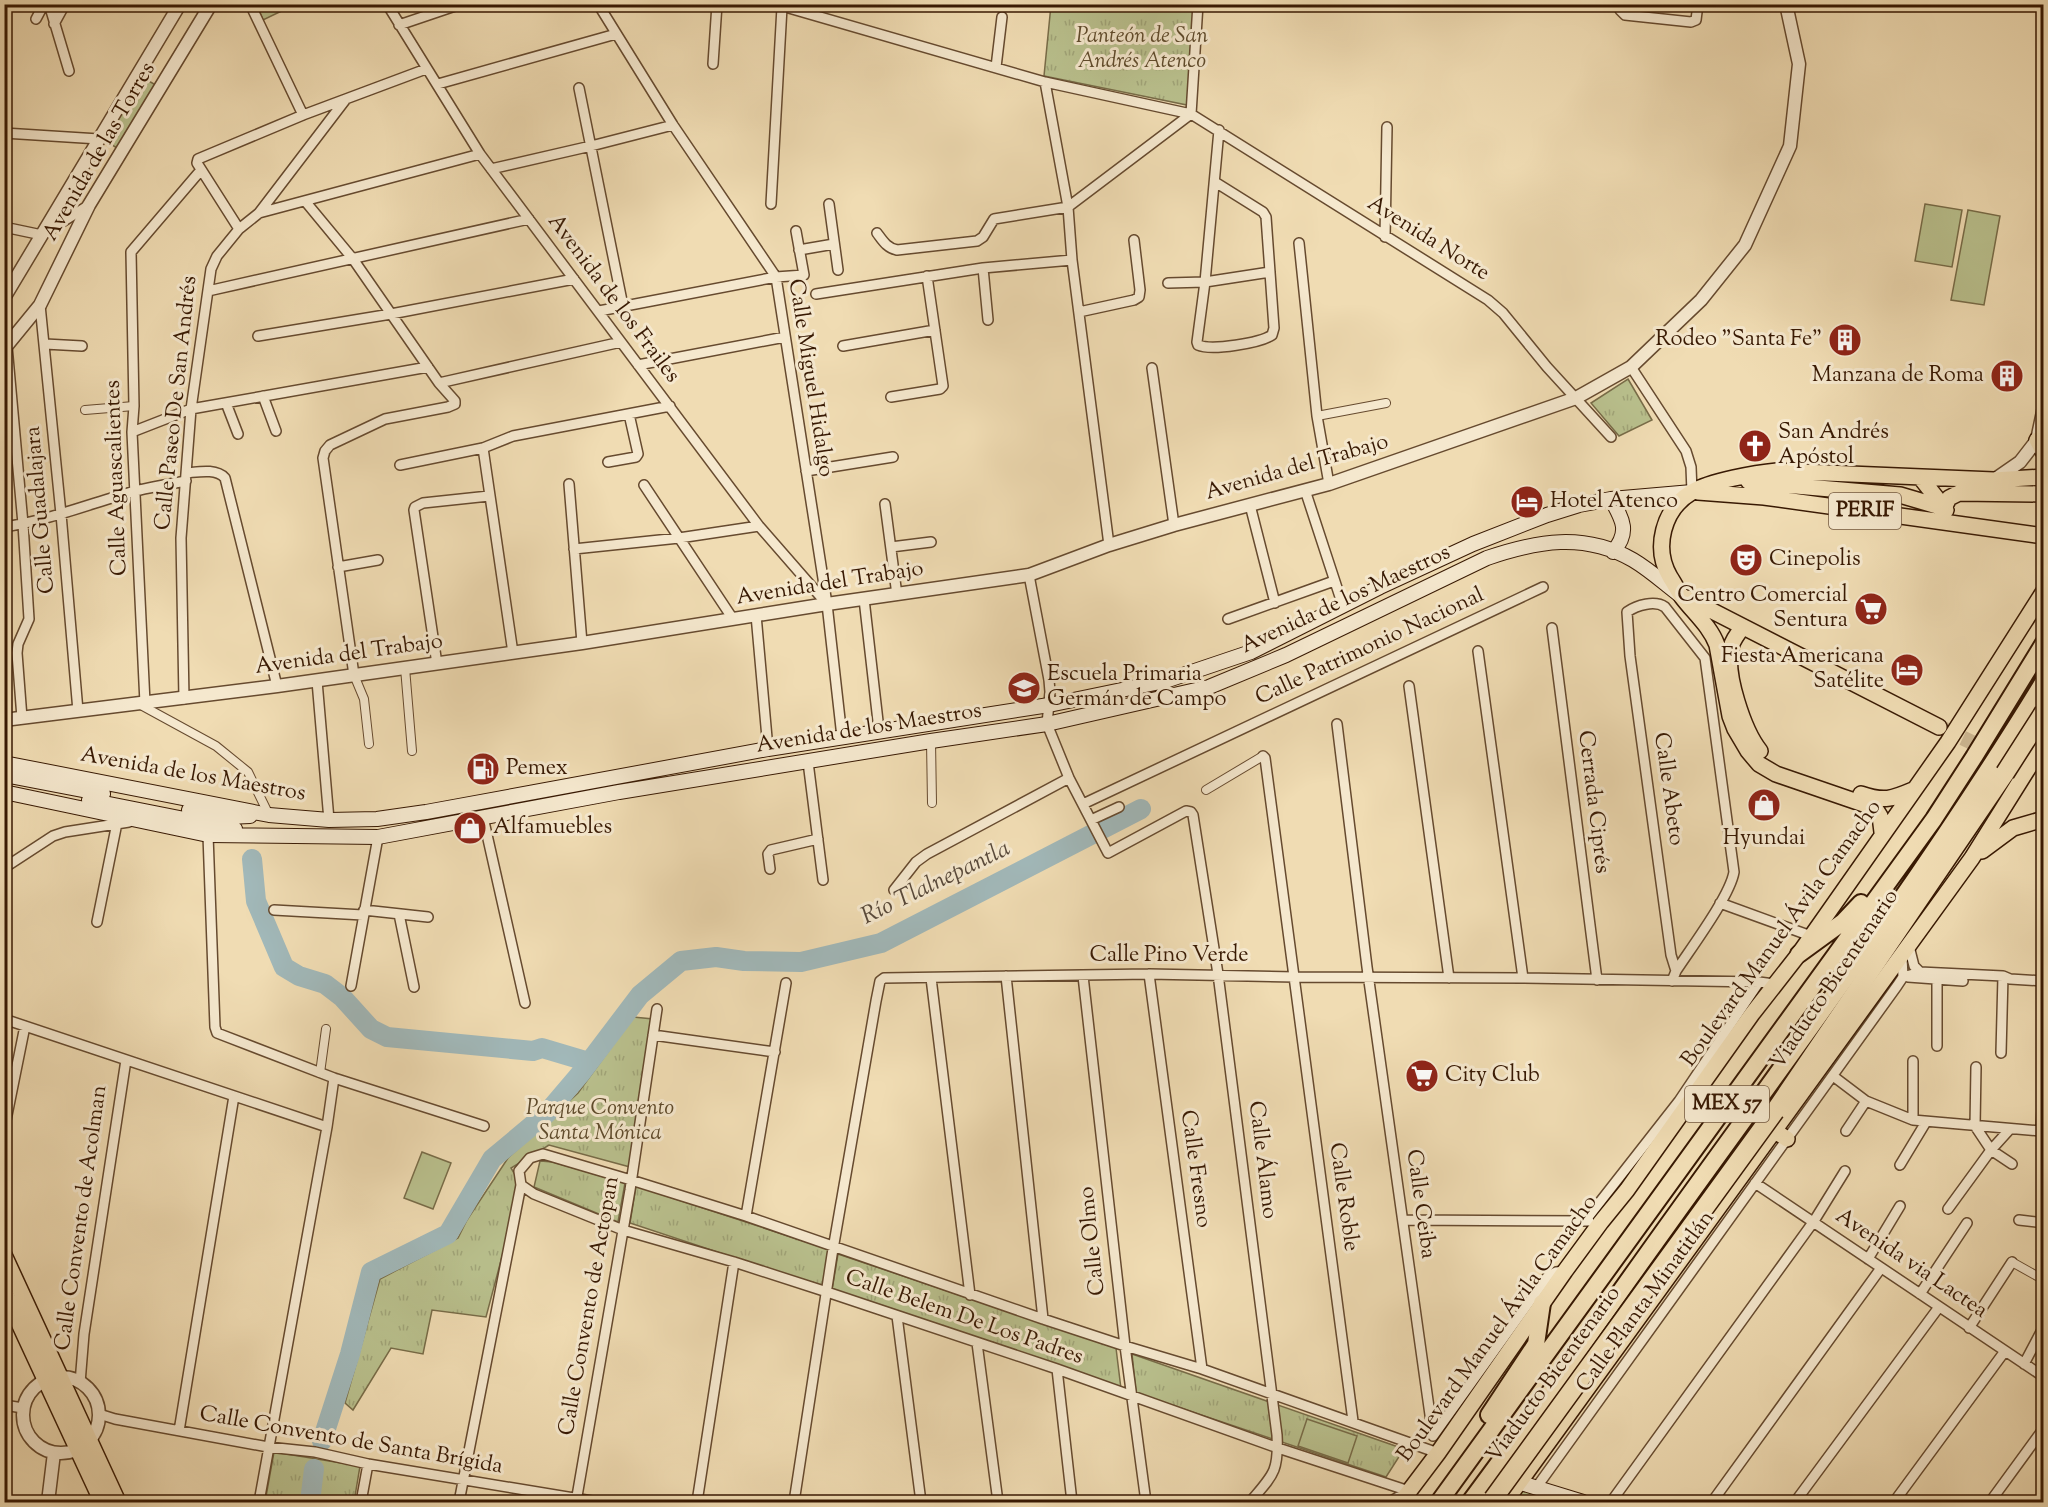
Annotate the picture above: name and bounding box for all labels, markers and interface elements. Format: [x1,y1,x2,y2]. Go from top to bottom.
park label: Panteón de San Andrés Atenco [1076,21,1208,78]
street label: Avenida de las Torres [36,57,164,247]
street label: Avenida Norte [1360,188,1496,290]
street label: Avenida de los Frailes [539,208,687,390]
street label: Calle Paseo De San Andrés [148,274,206,532]
street label: Calle Miguel Hidalgo [779,277,841,479]
building icon: Rodeo "Santa Fe" [1827,322,1863,358]
place label: Rodeo "Santa Fe" [1655,324,1822,356]
building icon: Manzana de Roma [1989,358,2025,394]
place label: Manzana de Roma [1812,360,1984,392]
street label: Calle Aguascalientes [98,380,136,576]
place label: San Andrés Apóstol [1778,417,1889,474]
street label: Calle Guadalajara [18,425,64,595]
street label: Avenida del Trabajo [1202,427,1392,509]
church icon: San Andrés Apóstol [1737,428,1773,464]
hotel icon: Hotel Atenco [1509,484,1545,520]
place label: Hotel Atenco [1550,486,1678,518]
road number: PERIF [1829,493,1901,529]
street label: Avenida de los Maestros [1236,537,1456,663]
theatre icon: Cinepolis [1728,542,1764,578]
place label: Cinepolis [1769,544,1861,576]
street label: Avenida del Trabajo [734,553,926,615]
street label: Calle Patrimonio Nacional [1250,580,1490,714]
place label: Centro Comercial Sentura [1677,580,1848,637]
supermarket icon: Centro Comercial Sentura [1853,591,1889,627]
street label: Avenida del Trabajo [253,626,445,684]
place label: Fiesta Americana Satélite [1721,641,1884,698]
hotel icon: Fiesta Americana Satélite [1889,652,1925,688]
place label: Escuela Primaria Germán de Campo [1047,659,1226,716]
school or university icon: Escuela Primaria Germán de Campo [1006,670,1042,706]
street label: Avenida de los Maestros [754,695,984,763]
street label: Cerrada Ciprés [1568,729,1618,875]
street label: Calle Abeto [1644,730,1692,848]
street label: Avenida de los Maestros [78,739,308,811]
fuel station icon: Pemex [465,751,501,787]
place label: Pemex [506,753,568,785]
shop icon: Hyundai [1746,787,1782,823]
street label: Boulevard Manuel Ávila Camacho [1673,793,1890,1074]
shop icon: Alfamuebles [452,810,488,846]
place label: Alfamuebles [493,812,612,844]
place label: Hyundai [1723,823,1805,855]
water label: Río Tlalnepantla [856,832,1016,934]
street label: Viaducto Bicentenario [1763,883,1907,1077]
street label: Calle Pino Verde [1090,940,1248,972]
supermarket icon: City Club [1404,1058,1440,1094]
place label: City Club [1445,1060,1540,1092]
street label: Calle Convento de Acolman [48,1083,116,1353]
road number: MEX 57 [1685,1086,1769,1122]
park label: Parque Convento Santa Mónica [526,1093,674,1150]
street label: Calle Álamo [1239,1099,1286,1221]
street label: Calle Fresno [1171,1108,1219,1230]
street label: Calle Roble [1320,1140,1366,1254]
street label: Calle Ceiba [1396,1147,1444,1261]
street label: Calle Convento de Actopan [551,1174,629,1438]
street label: Calle Olmo [1071,1185,1115,1297]
street label: Boulevard Manuel Ávila Camacho [1389,1188,1606,1469]
street label: Avenida via Lactea [1828,1201,1994,1327]
street label: Calle Planta Minatitlán [1569,1204,1723,1400]
street label: Calle Belem De Los Padres [841,1262,1087,1374]
street label: Viaducto Bicentenario [1479,1280,1629,1470]
street label: Calle Convento de Santa Brígida [197,1399,505,1483]

